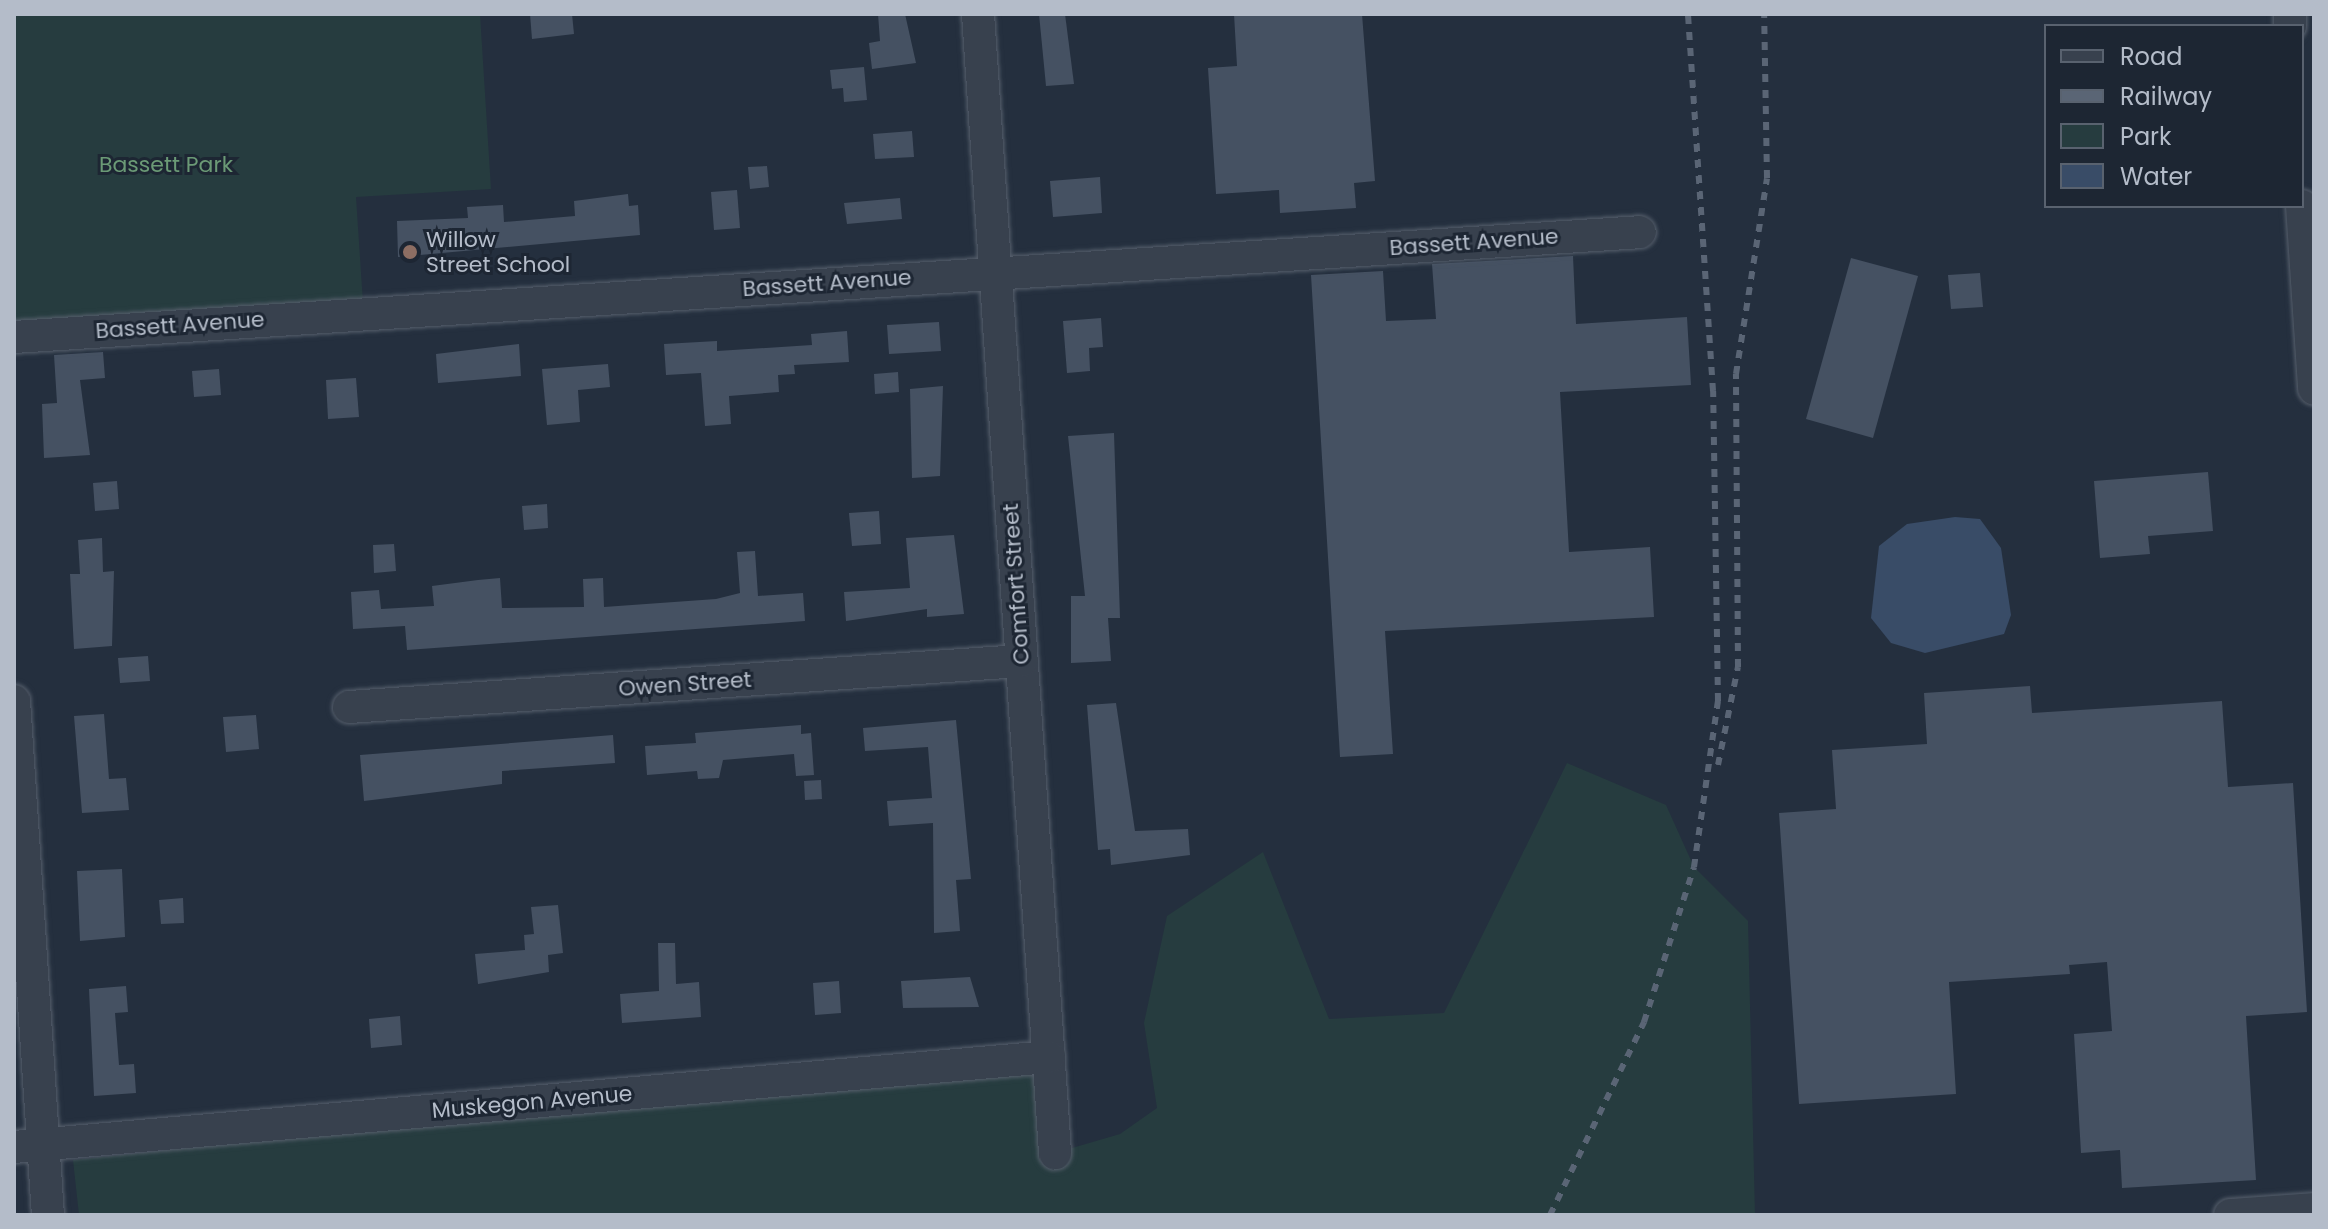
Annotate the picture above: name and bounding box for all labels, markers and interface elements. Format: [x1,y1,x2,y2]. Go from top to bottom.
legend [2044,24,2304,208]
text: Road [2120,40,2182,73]
text: Railway [2120,80,2212,113]
text: Park [2120,120,2171,153]
park label: Bassett Park [99,152,233,178]
text: Water [2120,160,2192,193]
street label: Bassett Avenue [1389,223,1559,261]
place label: Willow Street School [426,226,570,278]
marker: Willow Street School [401,243,419,261]
street label: Bassett Avenue [742,264,912,302]
street label: Bassett Avenue [95,306,265,344]
street label: Comfort Street [997,503,1035,665]
street label: Owen Street [618,666,752,702]
street label: Muskegon Avenue [431,1080,633,1124]

